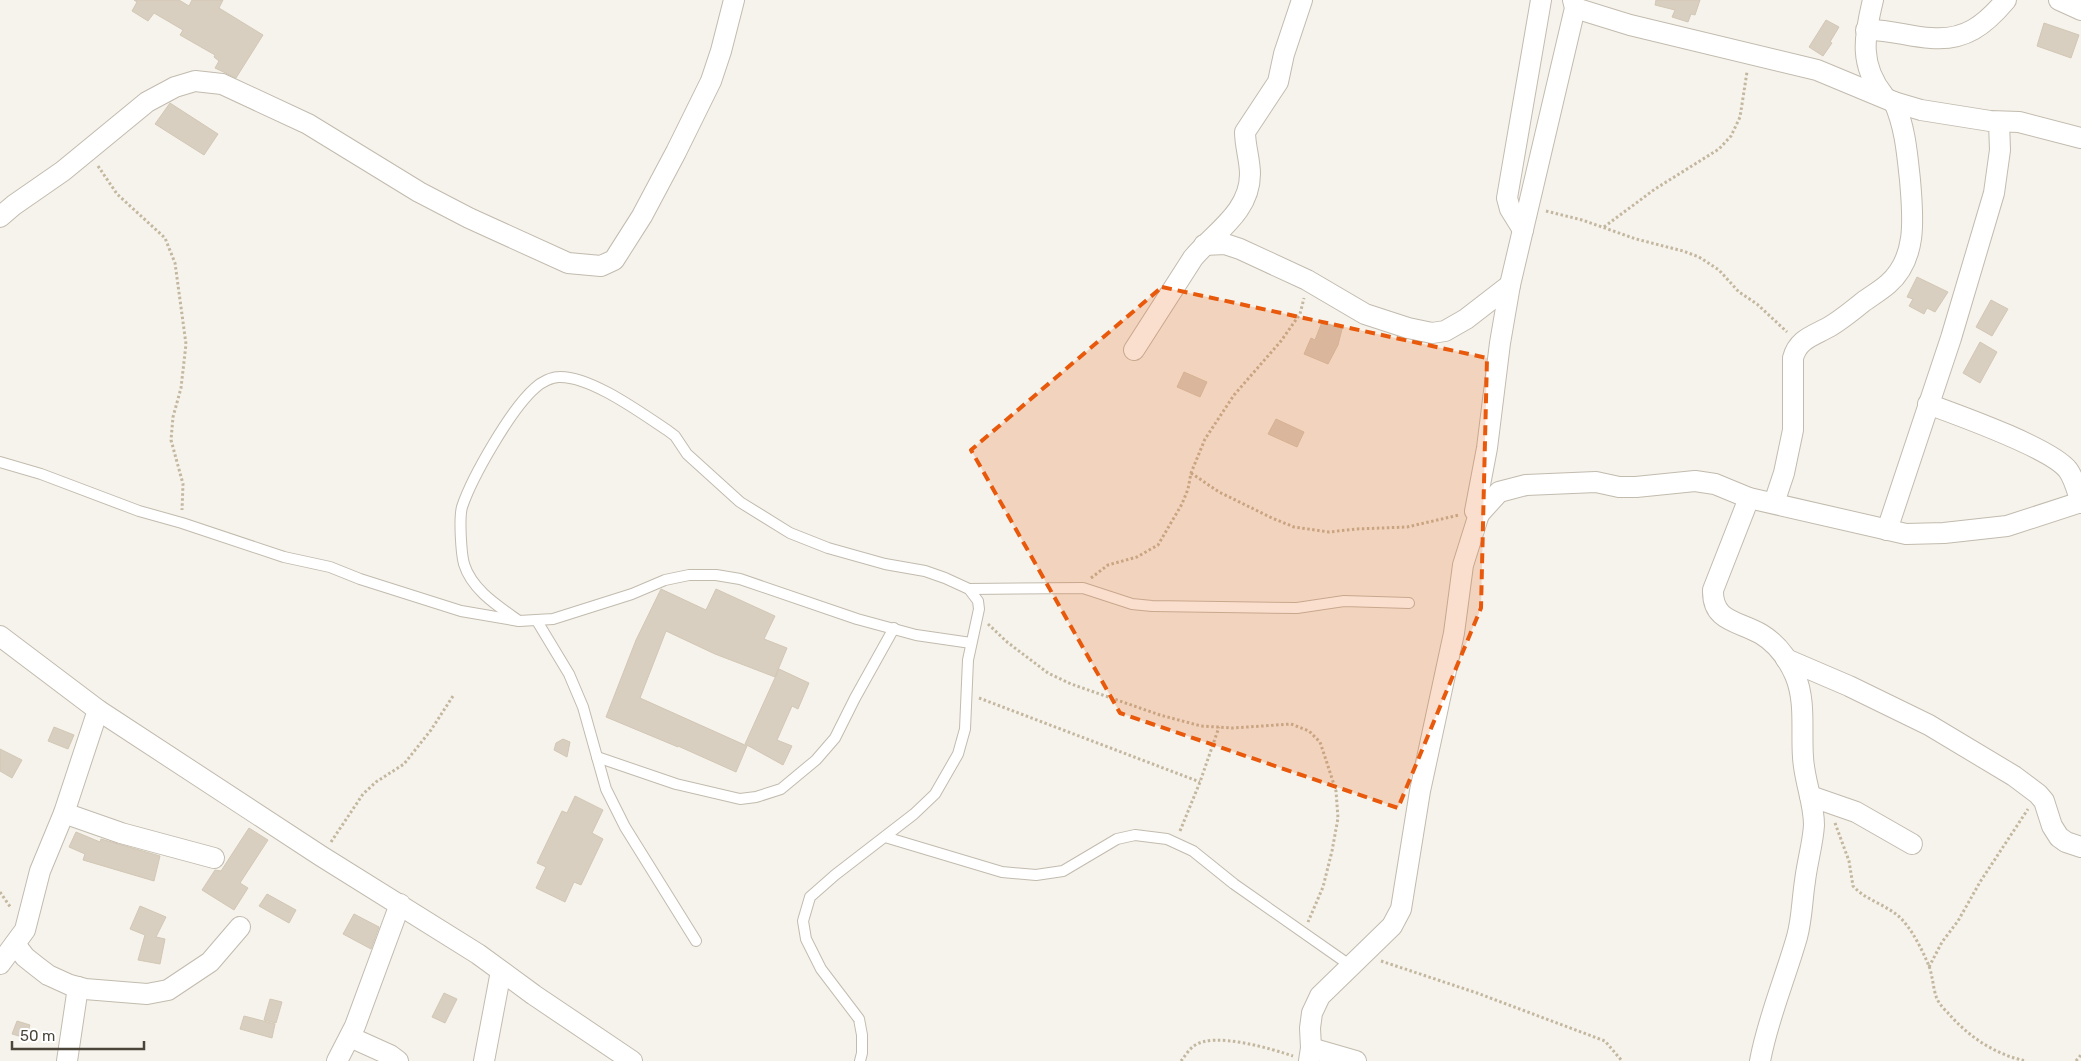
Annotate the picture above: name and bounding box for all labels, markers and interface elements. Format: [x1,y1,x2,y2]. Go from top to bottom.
scale bar [12,1018,145,1050]
text: 50 m [20,1027,55,1045]

